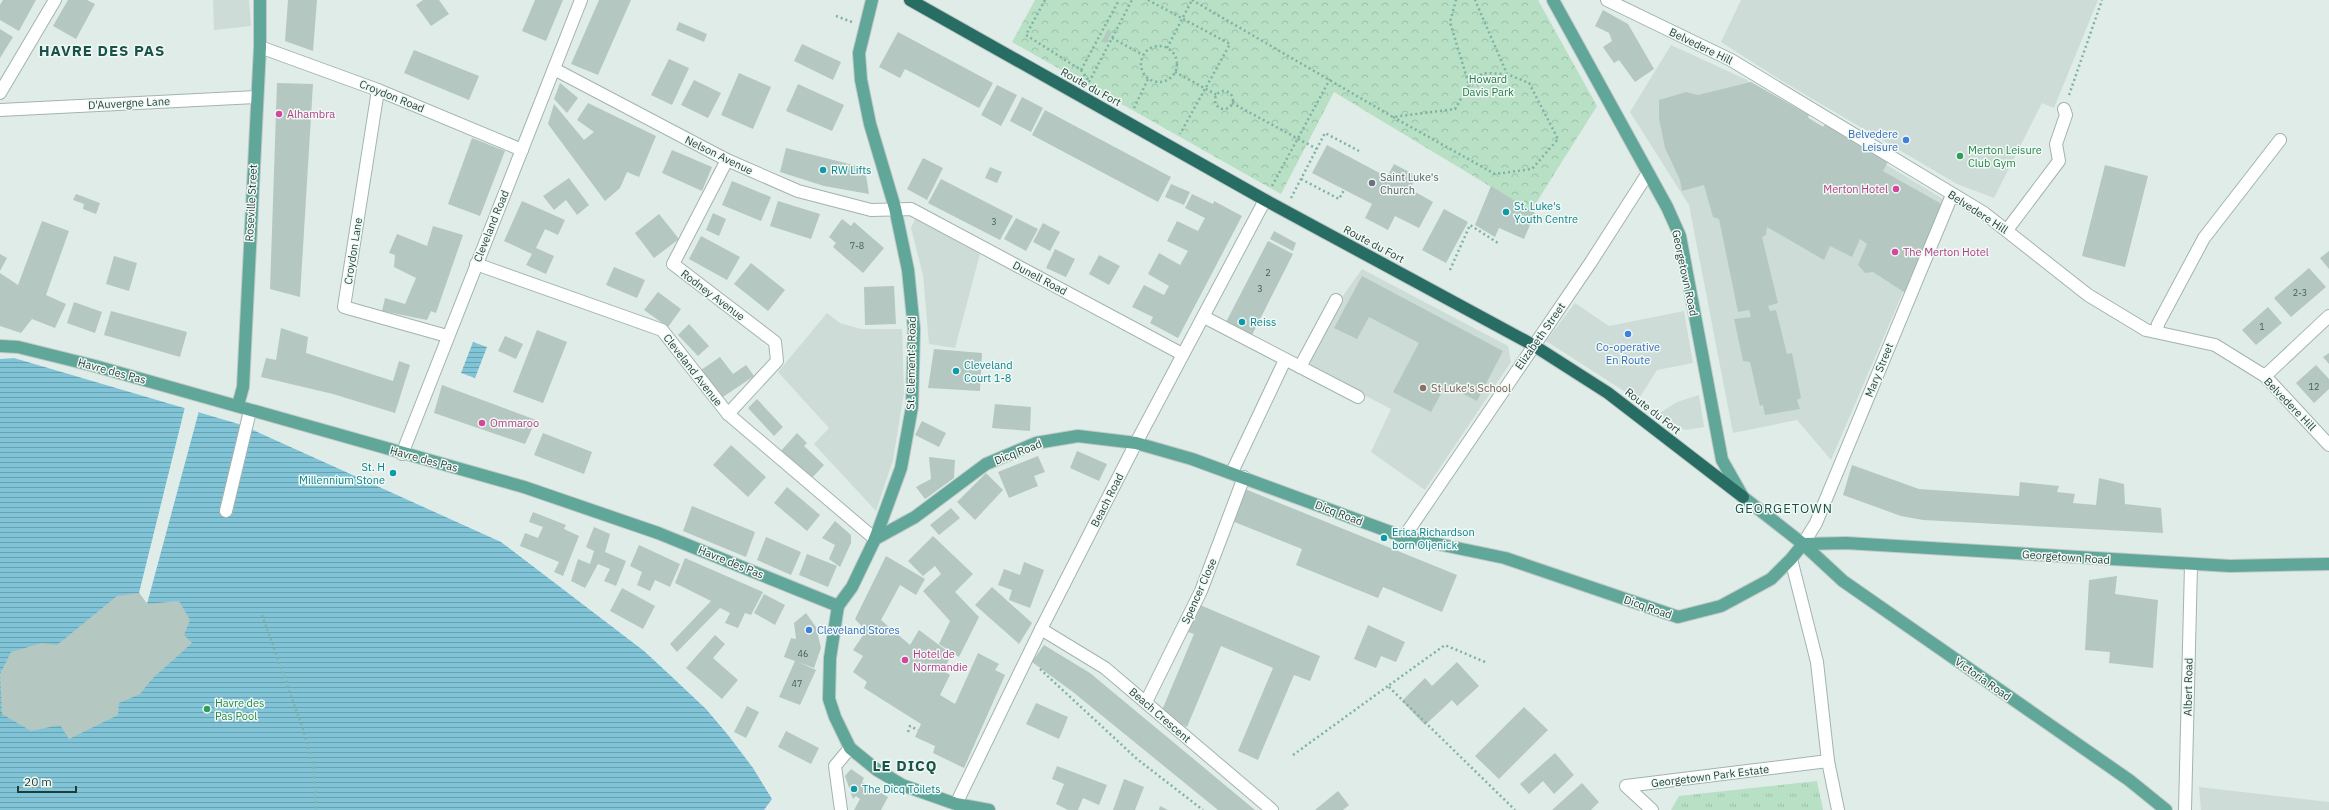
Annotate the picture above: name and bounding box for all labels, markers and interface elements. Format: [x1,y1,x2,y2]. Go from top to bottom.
street label: Belvedere Hill [1667,25,1735,67]
district label: HAVRE DES PAS [39,41,165,60]
street label: Route du Fort [1058,65,1124,109]
park label: Howard Davis Park [1462,72,1514,99]
street label: Croydon Road [357,77,427,115]
street label: D'Auvergne Lane [88,94,170,112]
place label: Alhambra [287,107,335,121]
marker: Alhambra [274,109,284,119]
place label: Belvedere Leisure [1848,127,1898,154]
street label: Nelson Avenue [683,133,755,177]
marker: Belvedere Leisure [1901,135,1911,145]
place label: Merton Leisure Club Gym [1968,143,2042,170]
marker: Merton Leisure Club Gym [1955,151,1965,161]
place label: RW Lifts [831,163,871,177]
street label: Roseville Street [242,164,260,242]
marker: RW Lifts [818,165,828,175]
place label: Saint Luke's Church [1380,170,1439,197]
marker: Saint Luke's Church [1367,178,1377,188]
place label: Merton Hotel [1823,182,1888,196]
marker: Merton Hotel [1891,184,1901,194]
street label: Belvedere Hill [1945,187,2011,237]
street label: Cleveland Road [470,188,512,264]
place label: St. Luke's Youth Centre [1514,199,1578,226]
marker: St. Luke's Youth Centre [1501,207,1511,217]
house number: 3 [991,216,997,227]
street label: Croydon Lane [341,217,365,285]
street label: Route du Fort [1341,222,1407,266]
street label: Georgetown Road [1669,229,1701,317]
house number: 7-8 [850,240,864,251]
place label: The Merton Hotel [1903,245,1989,259]
marker: The Merton Hotel [1890,247,1900,257]
street label: Dunell Road [1010,258,1070,298]
street label: Rodney Avenue [678,266,748,324]
house number: 2 [1265,267,1271,278]
house number: 3 [1257,283,1263,294]
house number: 2-3 [2293,287,2307,298]
street label: Elizabeth Street [1512,300,1568,372]
place label: Reiss [1250,315,1276,329]
street label: St. Clement's Road [903,316,919,410]
marker: Reiss [1237,317,1247,327]
house number: 1 [2259,321,2265,332]
marker: Co-operative En Route [1623,329,1633,339]
street label: Cleveland Avenue [660,331,726,409]
place label: Co-operative En Route [1596,340,1660,367]
street label: Mary Street [1862,341,1896,399]
street label: Havre des Pas [76,355,148,387]
place label: Cleveland Court 1-8 [964,358,1013,385]
marker: Cleveland Court 1-8 [951,366,961,376]
street label: Belvedere Hill [2261,374,2319,434]
place label: St Luke's School [1431,381,1511,395]
house number: 12 [2309,381,2319,392]
marker: St Luke's School [1418,383,1428,393]
street label: Route du Fort [1622,385,1684,437]
place label: Ommaroo [490,416,539,430]
marker: Ommaroo [477,418,487,428]
street label: Dicq Road [992,437,1044,467]
street label: Havre des Pas [388,443,460,475]
place label: St. H Millennium Stone [299,460,385,487]
marker: St. H Millennium Stone [388,468,398,478]
street label: Beach Road [1087,471,1127,529]
street label: Dicq Road [1313,498,1365,528]
district label: GEORGETOWN [1735,500,1833,517]
place label: Erica Richardson born Oljenick [1392,525,1475,552]
marker: Erica Richardson born Oljenick [1379,533,1389,543]
street label: Havre des Pas [696,542,766,582]
street label: Georgetown Road [2022,547,2110,567]
street label: Spencer Close [1178,556,1220,626]
street label: Dicq Road [1622,592,1674,622]
place label: Cleveland Stores [817,623,900,637]
marker: Cleveland Stores [804,625,814,635]
place label: Hotel de Normandie [913,647,968,674]
house number: 46 [798,648,808,659]
street label: Victoria Road [1952,654,2014,704]
marker: Hotel de Normandie [900,655,910,665]
street label: Albert Road [2180,658,2196,716]
house number: 47 [792,678,802,689]
street label: Beach Crescent [1126,684,1194,746]
place label: Havre des Pas Pool [215,696,264,723]
marker: Havre des Pas Pool [202,704,212,714]
district label: LE DICQ [873,756,937,775]
street label: Georgetown Park Estate [1650,762,1770,790]
scale bar [18,768,76,794]
text: 20 m [24,774,52,789]
place label: The Dicq Toilets [862,782,941,796]
marker: The Dicq Toilets [849,784,859,794]

